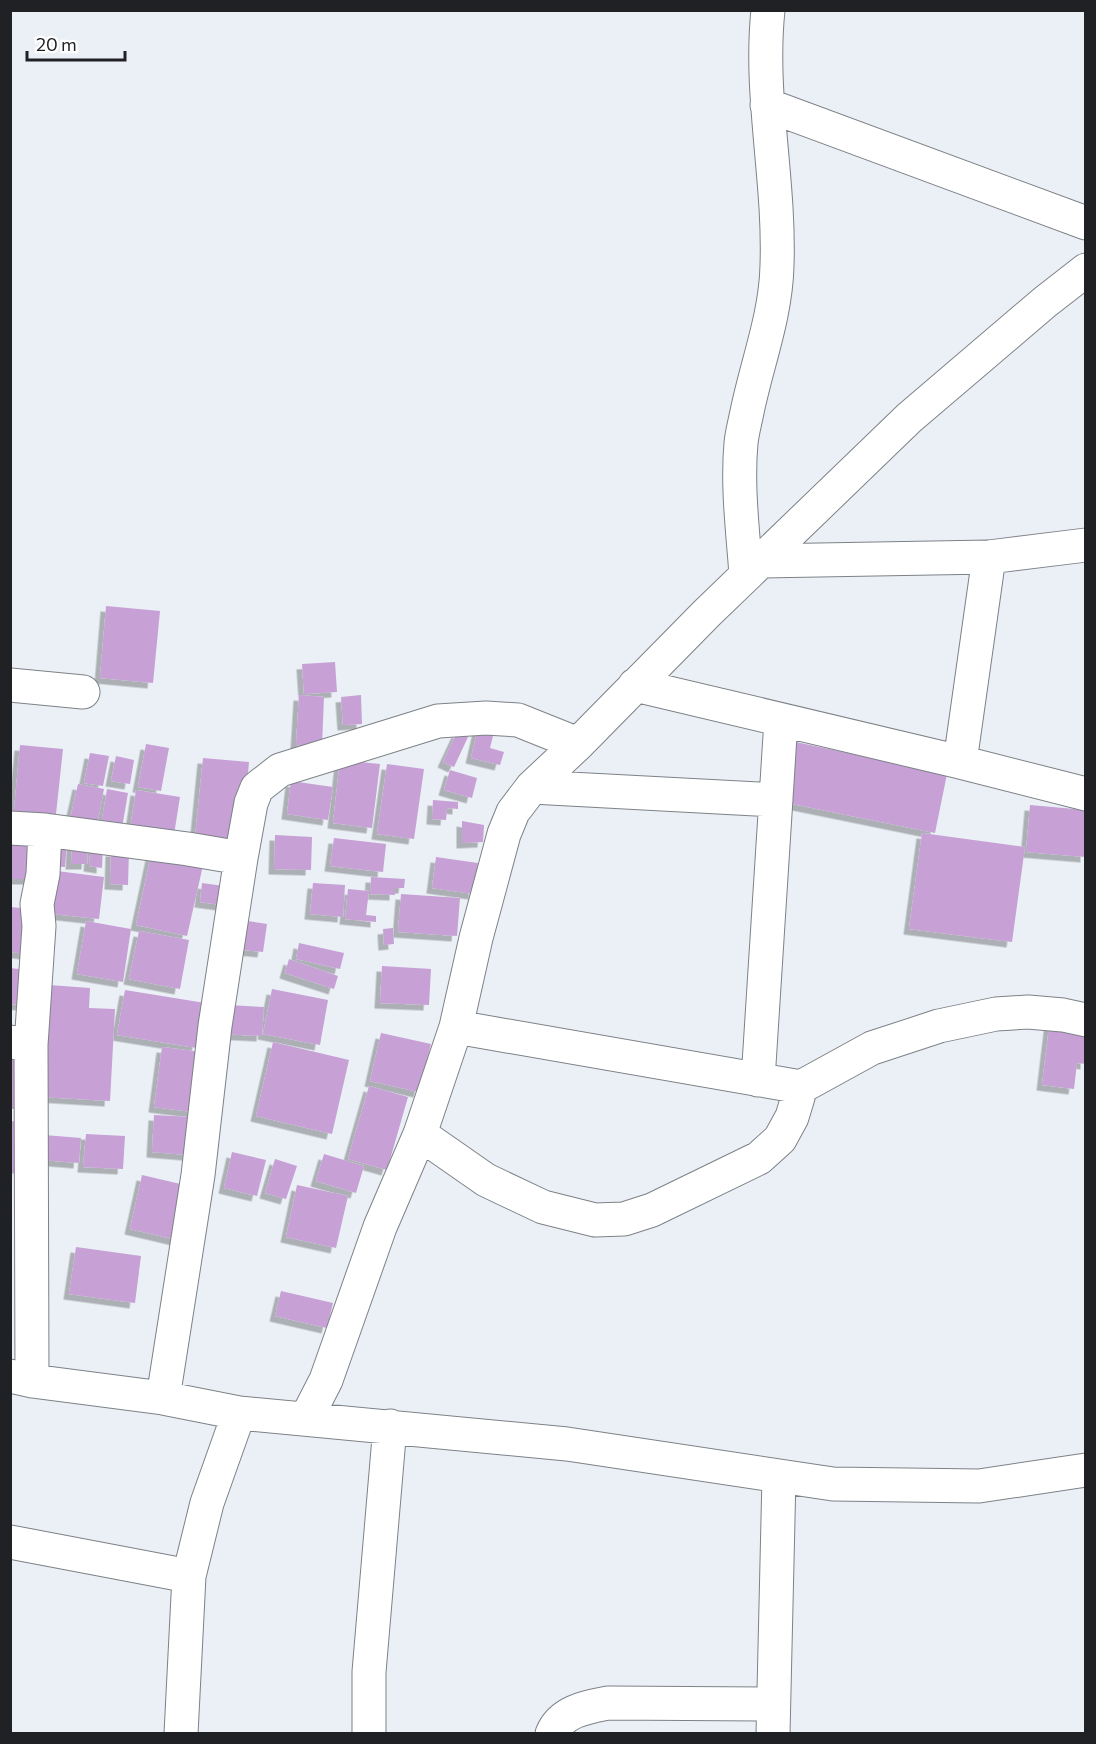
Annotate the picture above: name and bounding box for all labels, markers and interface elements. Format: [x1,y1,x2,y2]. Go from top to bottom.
scale bar [27,24,124,62]
text: 20 m [36,33,77,55]

